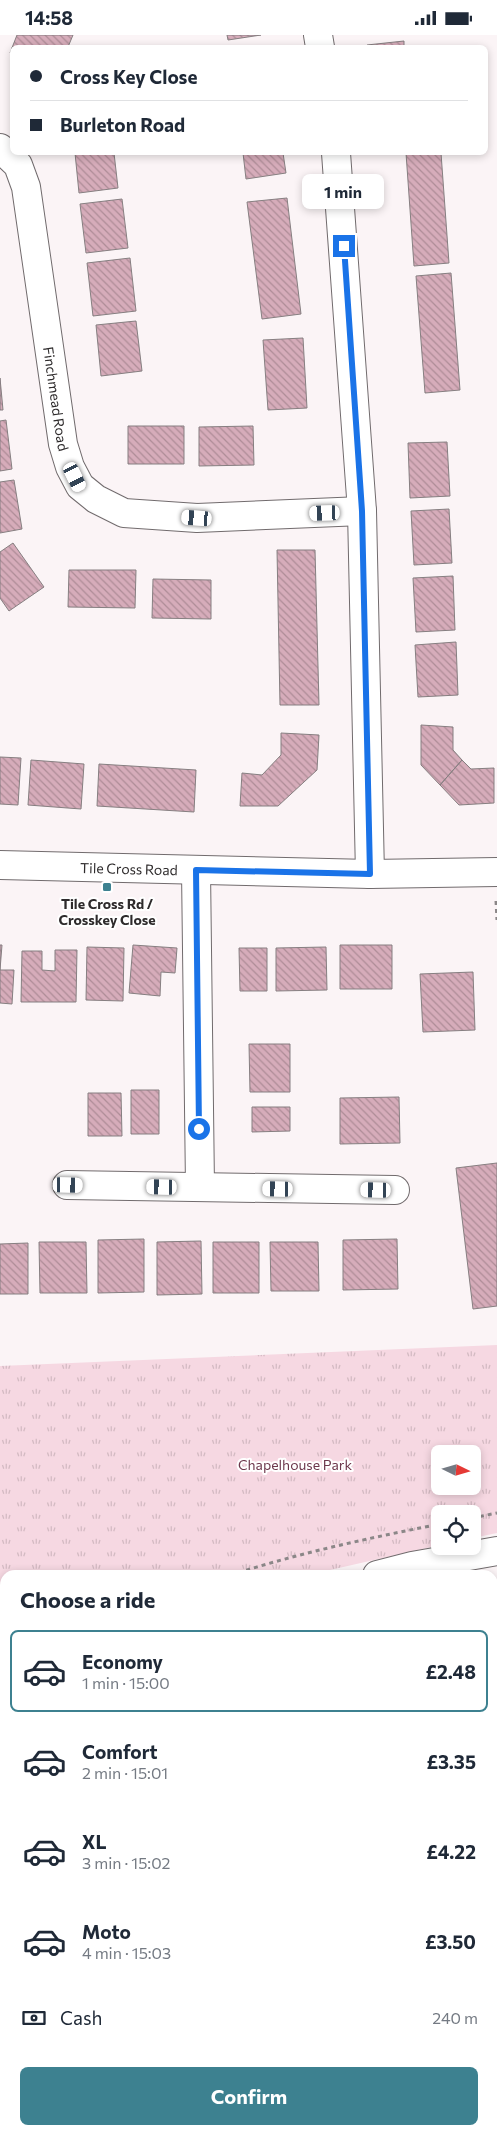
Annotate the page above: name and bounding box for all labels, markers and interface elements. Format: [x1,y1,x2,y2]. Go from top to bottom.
text: 14:58 [25,6,73,29]
text: Cross Key Close [60,65,197,88]
text: Burleton Road [60,113,185,136]
callout: 1 min [303,173,385,209]
text: 1 min [324,182,362,201]
route end [333,235,355,257]
street label: Finchmead Road [41,345,73,453]
car [61,460,88,494]
car [309,505,340,521]
car [181,509,212,527]
street label: Tile Cross Road [80,858,178,878]
marker: Tile Cross Rd / Crosskey Close [101,881,113,893]
place label: Tile Cross Rd / Crosskey Close [58,895,156,928]
route start [188,1118,210,1140]
car [52,1177,83,1193]
car [146,1179,177,1195]
car [262,1181,293,1197]
car [360,1182,391,1198]
north arrow [431,1445,481,1495]
map controls [431,1445,481,1555]
park label: Chapelhouse Park [238,1456,352,1473]
button: locate [431,1505,481,1555]
text: Choose a ride [20,1586,155,1613]
icon: car [22,1649,67,1694]
text: Economy [82,1650,163,1673]
text: £2.48 [425,1660,476,1683]
text: 1 min · 15:00 [82,1673,170,1692]
icon: car [22,1739,67,1784]
text: Comfort [82,1740,158,1763]
text: £3.35 [427,1750,476,1773]
text: 2 min · 15:01 [82,1763,168,1782]
icon: car [22,1829,67,1874]
text: XL [82,1830,107,1853]
text: £4.22 [426,1840,476,1863]
text: 3 min · 15:02 [82,1853,170,1872]
icon: car [22,1919,67,1964]
text: Moto [82,1920,131,1943]
text: £3.50 [425,1930,476,1953]
text: 4 min · 15:03 [82,1943,171,1962]
icon: cash [20,2004,48,2032]
text: Cash [60,2006,102,2029]
text: 240 m [432,2008,478,2027]
button: Confirm [20,2067,478,2125]

